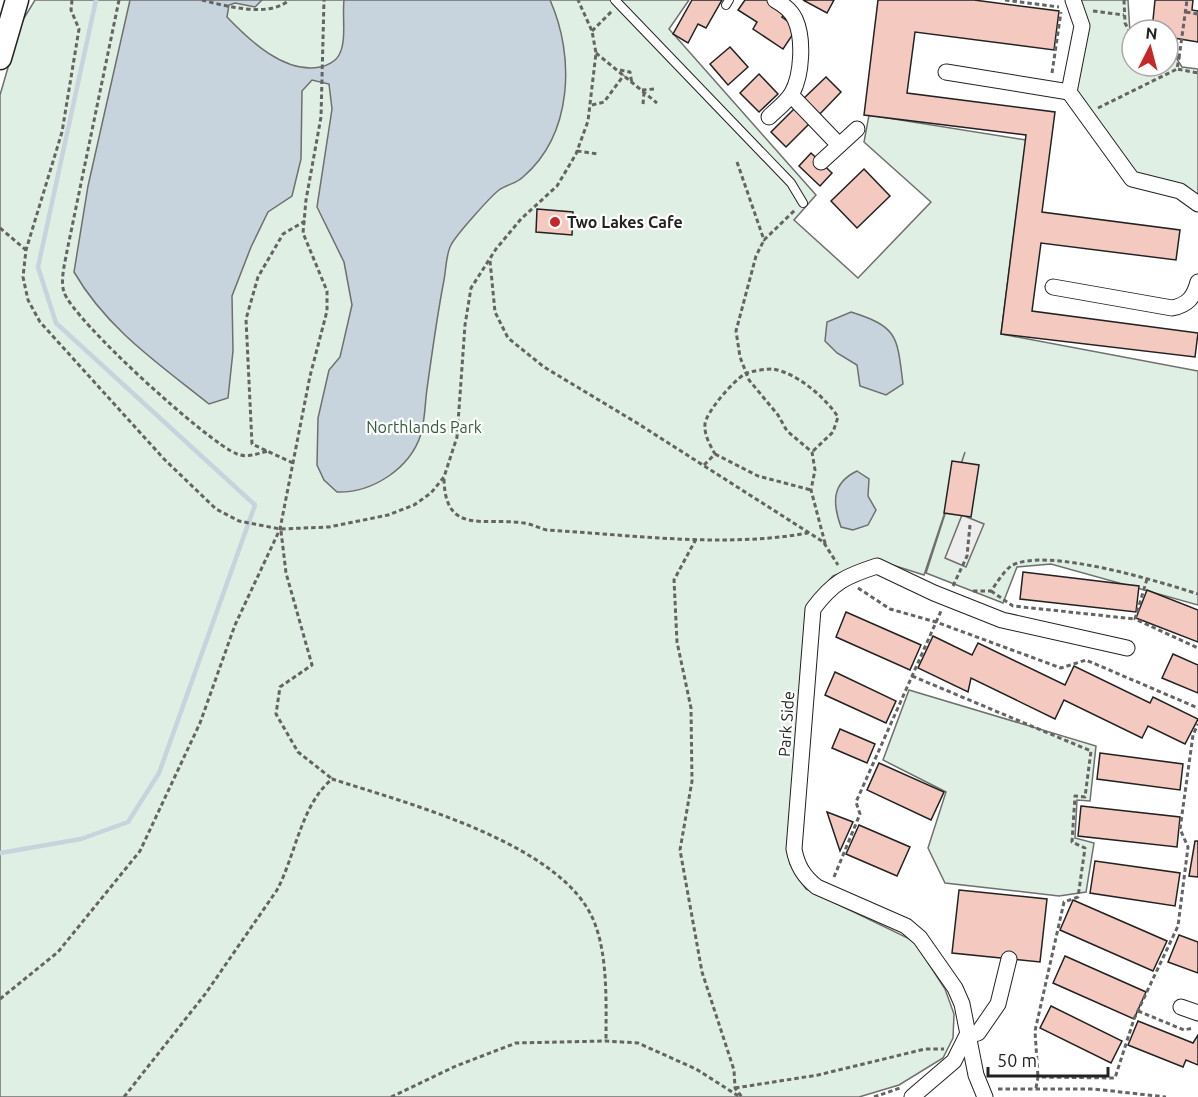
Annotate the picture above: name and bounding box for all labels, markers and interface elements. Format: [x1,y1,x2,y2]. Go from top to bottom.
north arrow [1120,18,1180,78]
text: N [1145,24,1158,43]
place label: Two Lakes Cafe [567,213,683,231]
marker: Two Lakes Cafe [548,215,562,229]
park label: Northlands Park [366,418,482,436]
street label: Park Side [775,690,797,758]
scale bar [988,1040,1108,1078]
text: 50 m [997,1050,1037,1070]

